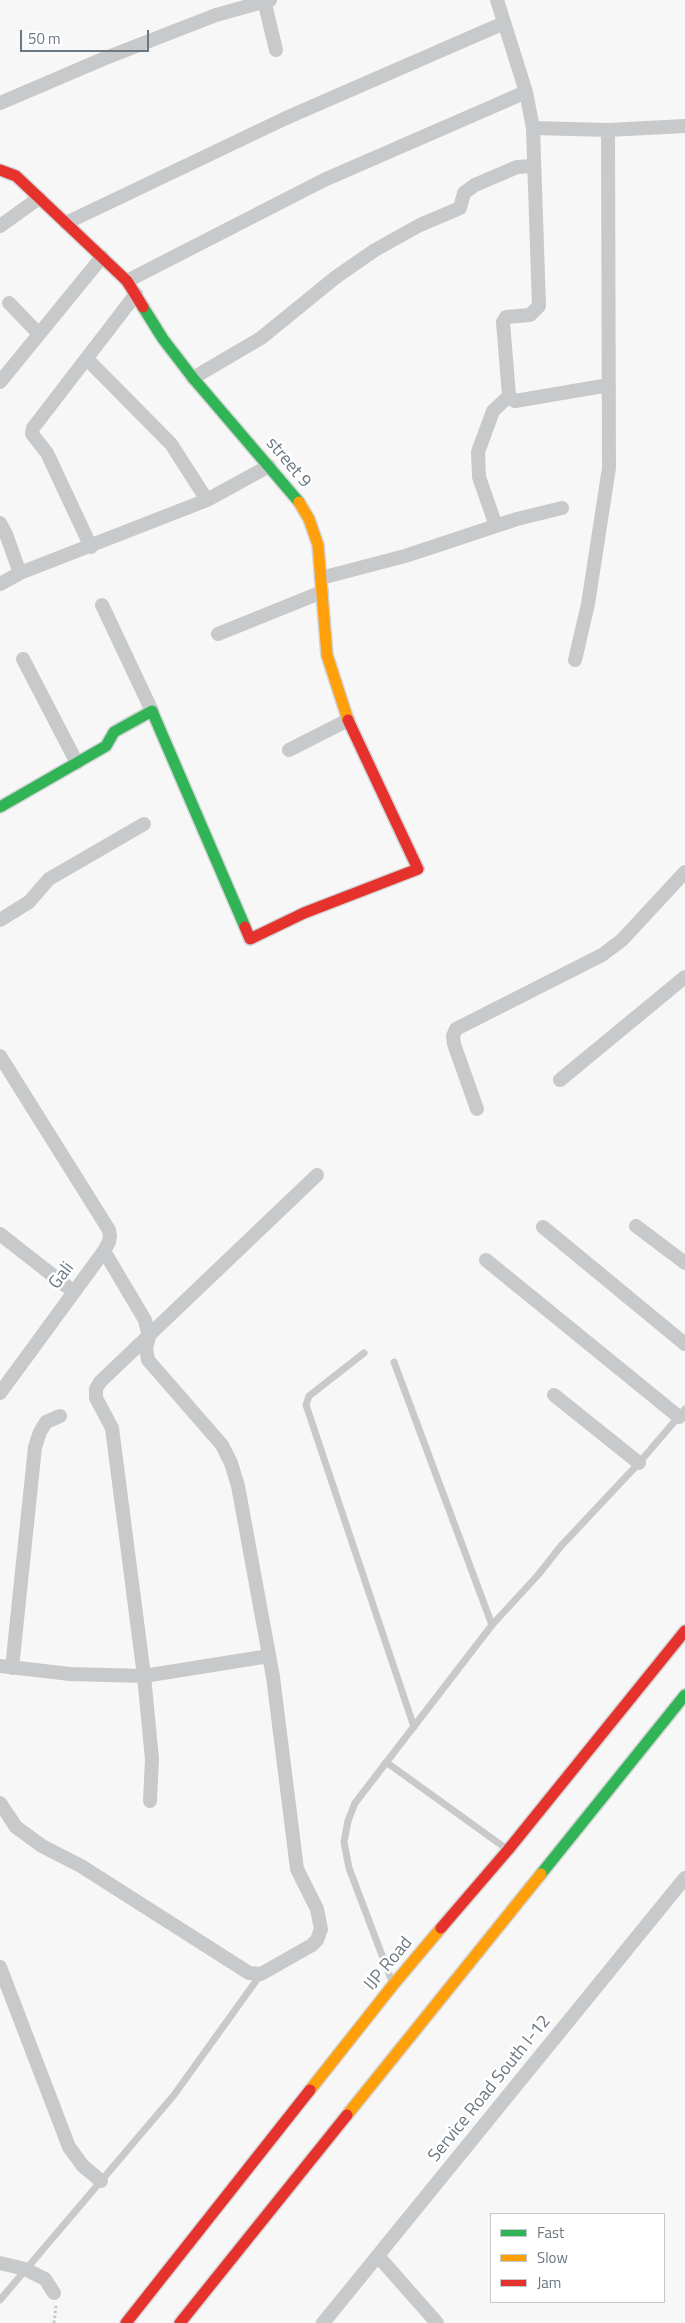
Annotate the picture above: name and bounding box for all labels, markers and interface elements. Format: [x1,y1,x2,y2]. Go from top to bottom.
scale bar [22,20,151,52]
text: 50 m [28,27,61,50]
street label: street 9 [261,433,315,493]
street label: Gali [45,1258,79,1294]
street label: IJP Road [360,1933,418,1995]
street label: Service Road South I-12 [424,2011,556,2167]
legend [490,2213,665,2303]
text: Fast [537,2221,564,2244]
text: Slow [537,2246,568,2269]
text: Jam [537,2271,561,2294]

